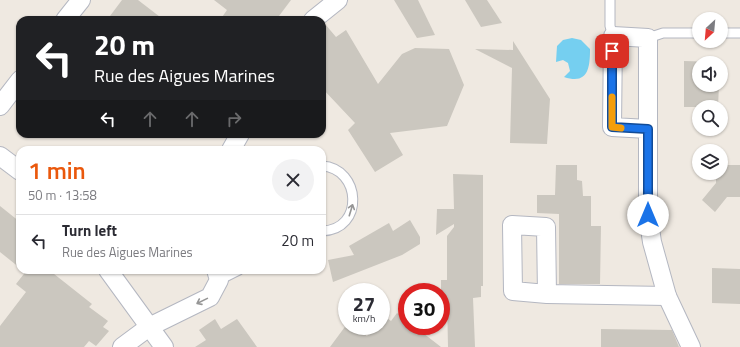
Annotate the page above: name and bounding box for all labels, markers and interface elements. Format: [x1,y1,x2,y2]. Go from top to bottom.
north arrow [692,12,728,48]
map controls [692,12,728,180]
text: 20 m [94,23,155,66]
icon: left [28,32,80,84]
pin [595,34,629,68]
icon: arrive [601,40,623,62]
button: sound [692,56,728,92]
text: Rue des Aigues Marines [94,62,275,89]
button: search [692,100,728,136]
icon: left [97,108,119,130]
icon: ahead [139,108,161,130]
icon: ahead [181,108,203,130]
icon: right [223,108,245,130]
button: layers [692,144,728,180]
text: 1 min [28,152,86,188]
button: close [272,159,314,201]
text: 50 m · 13:58 [28,185,97,205]
position arrow [627,194,669,236]
one-way arrow [348,203,355,216]
text: Turn left [62,219,117,242]
text: 20 m [281,229,314,252]
icon: left [28,230,50,252]
text: Rue des Aigues Marines [62,242,193,262]
speed limit sign: 30 [398,283,450,335]
text: 27 [353,288,375,319]
one-way arrow [196,298,208,305]
text: km/h [353,311,375,326]

